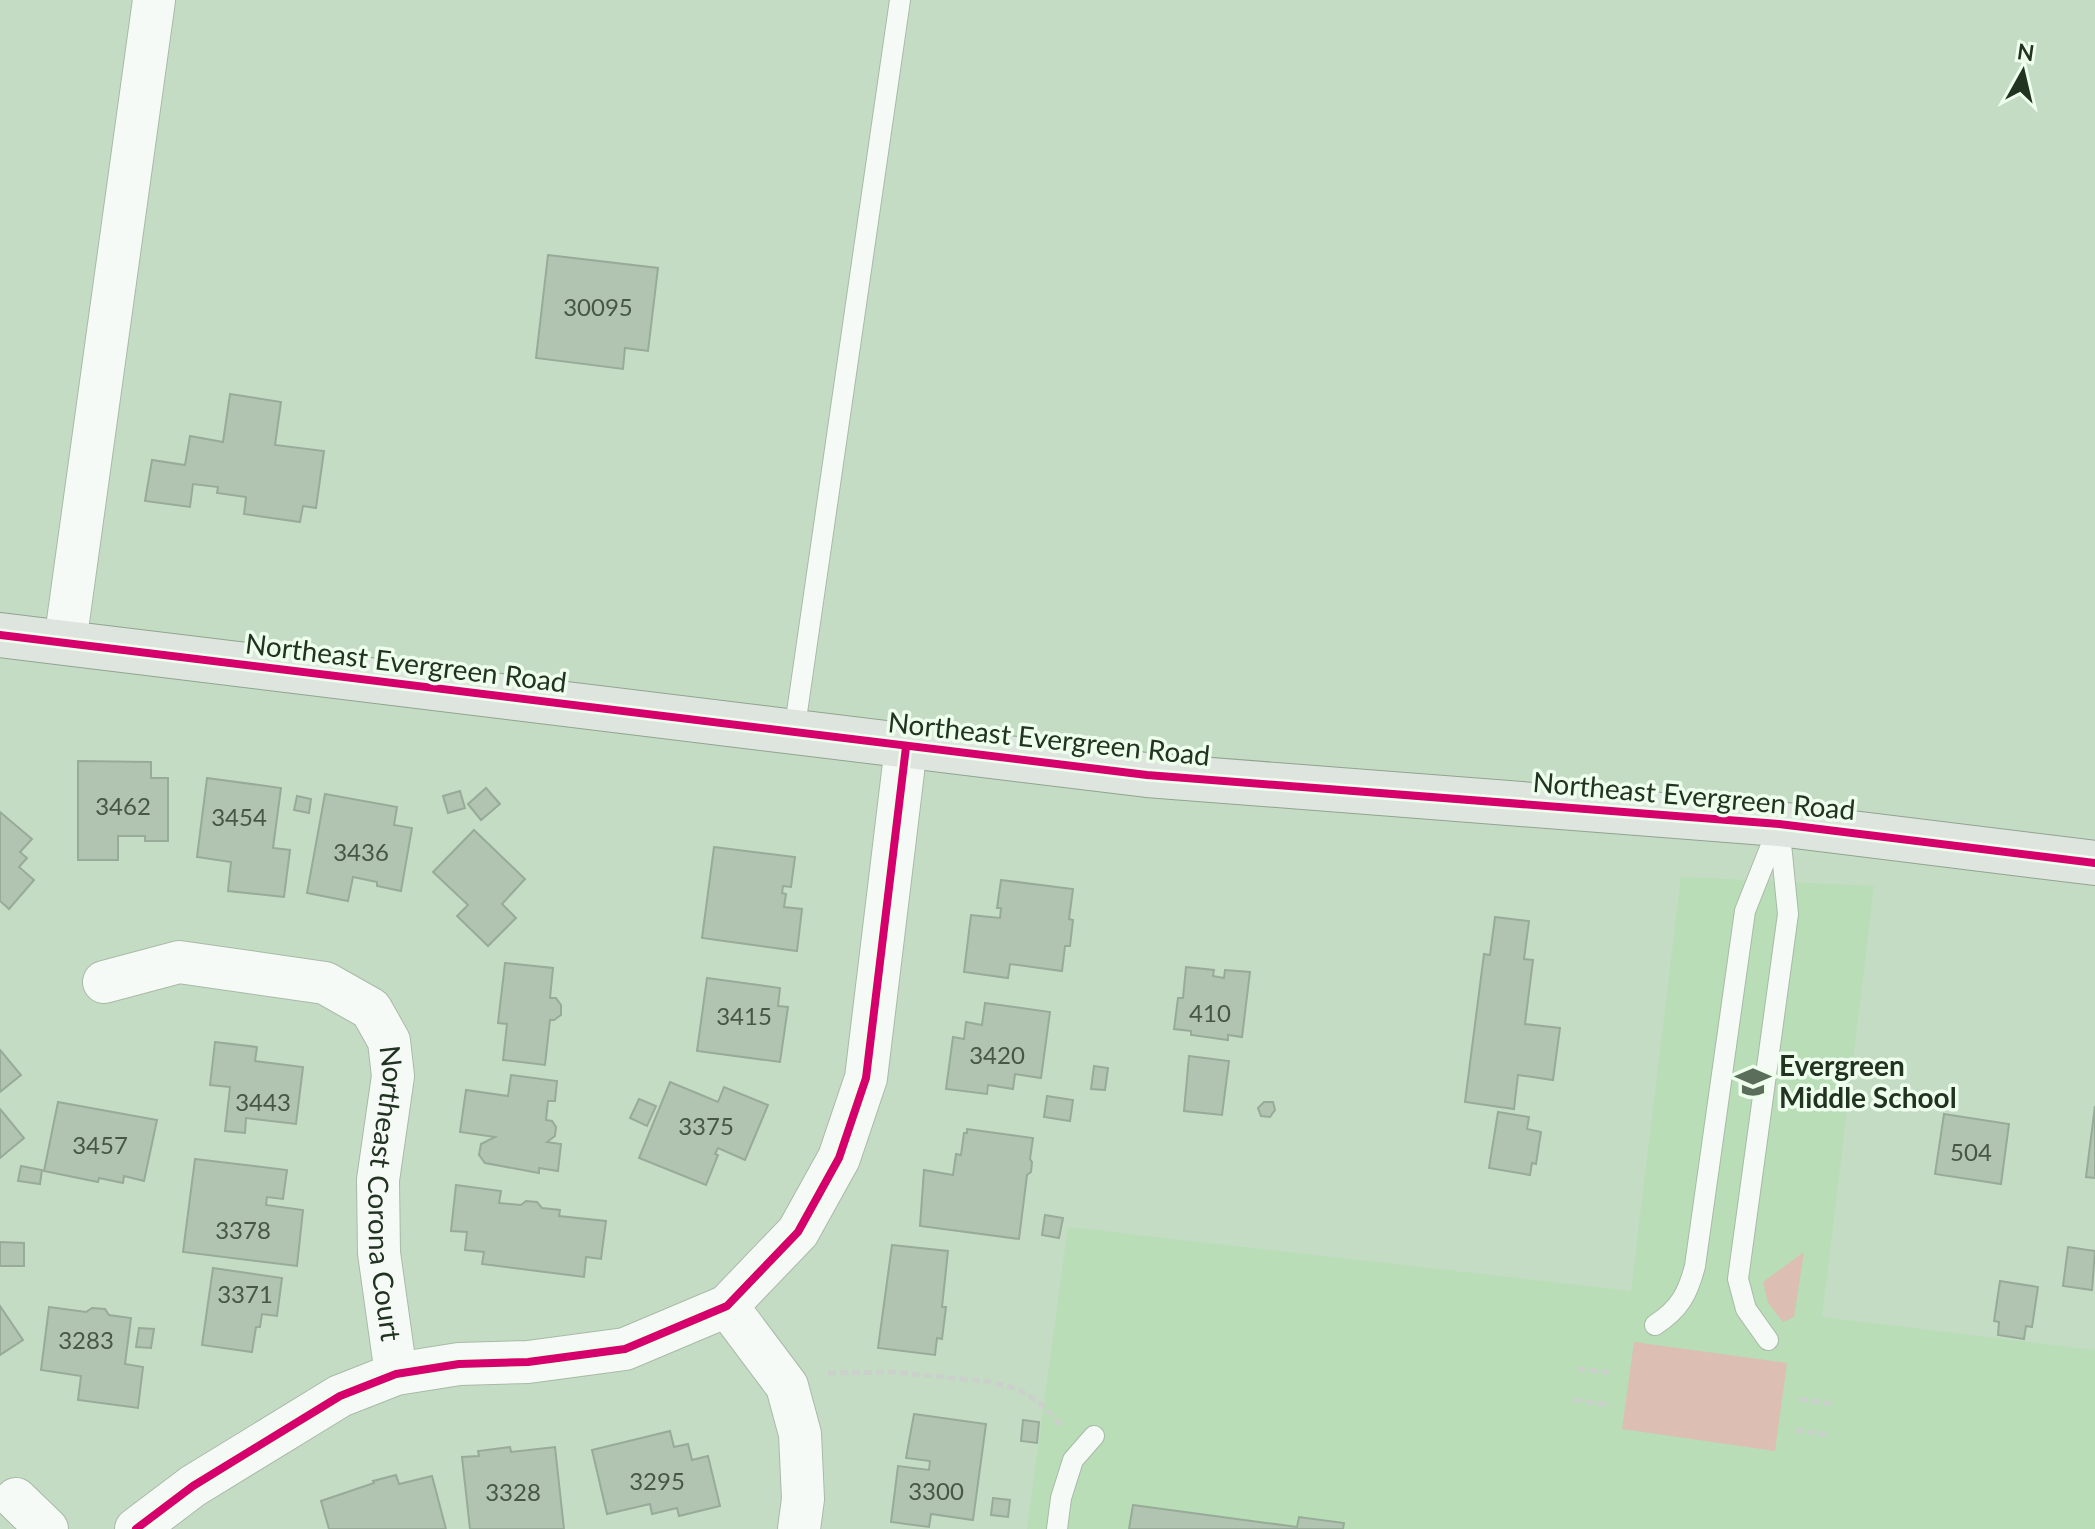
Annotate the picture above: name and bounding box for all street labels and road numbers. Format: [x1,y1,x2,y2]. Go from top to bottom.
street label: Northeast Evergreen Road [243,625,569,699]
street label: Northeast Evergreen Road [886,704,1212,772]
street label: Northeast Evergreen Road [1531,764,1857,826]
street label: Northeast Corona Court [362,1043,412,1343]

